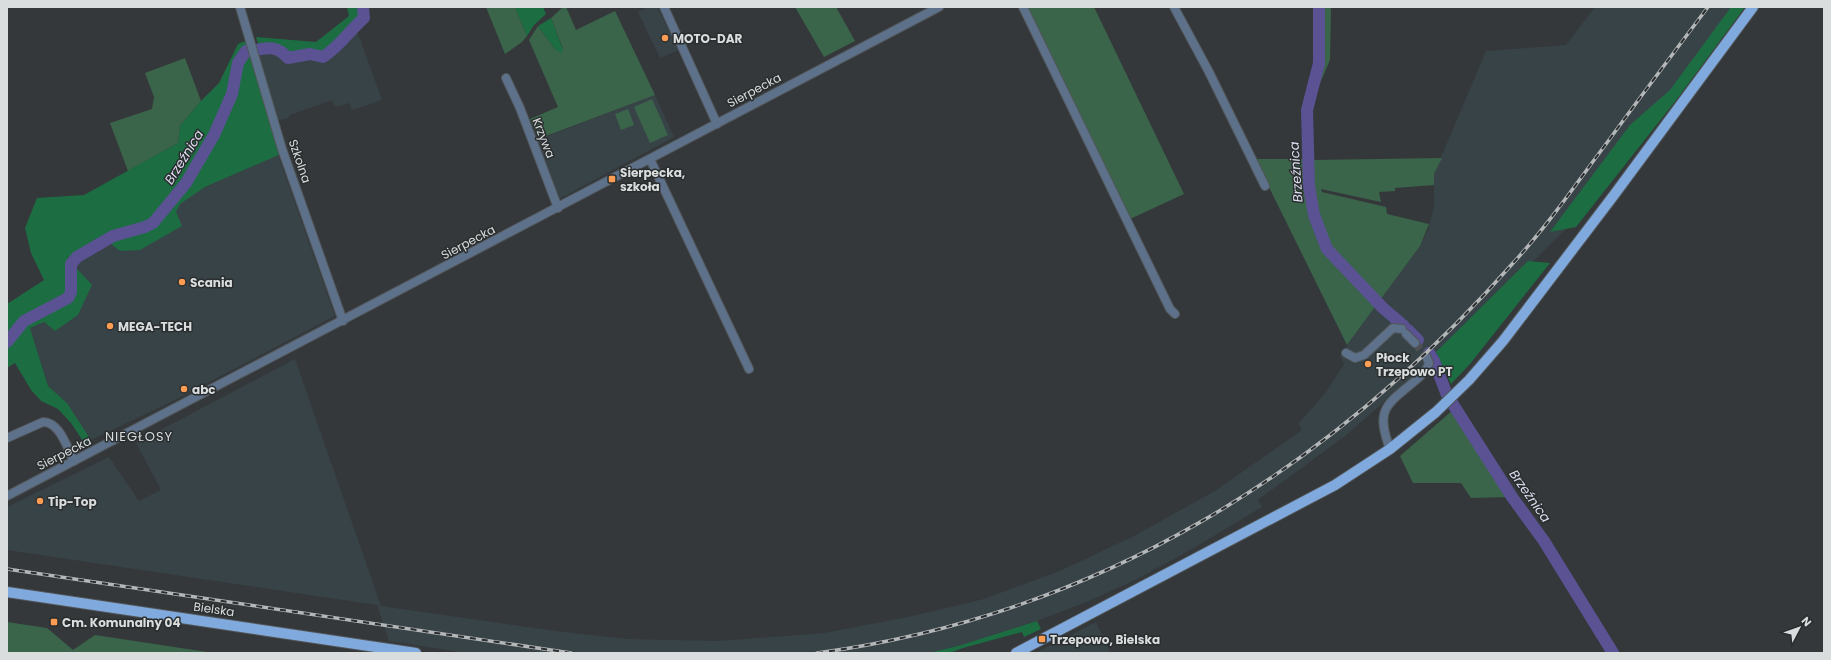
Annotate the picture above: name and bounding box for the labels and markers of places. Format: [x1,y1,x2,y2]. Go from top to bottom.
place label: MOTO-DAR [673,30,743,47]
marker: MOTO-DAR [660,33,670,43]
place label: Sierpecka, szkoła [620,164,685,195]
marker: Sierpecka, szkoła [607,174,617,184]
place label: Scania [190,274,233,291]
marker: Scania [177,277,187,287]
place label: MEGA-TECH [118,318,192,335]
marker: MEGA-TECH [105,321,115,331]
place label: Płock Trzepowo PT [1376,349,1453,380]
marker: Płock Trzepowo PT [1363,359,1373,369]
place label: abc [192,381,216,398]
marker: abc [179,384,189,394]
place label: Tip-Top [48,493,97,510]
marker: Tip-Top [35,496,45,506]
place label: Cm. Komunalny 04 [62,614,181,631]
marker: Cm. Komunalny 04 [49,617,59,627]
place label: Trzepowo, Bielska [1050,631,1160,648]
marker: Trzepowo, Bielska [1037,634,1047,644]

